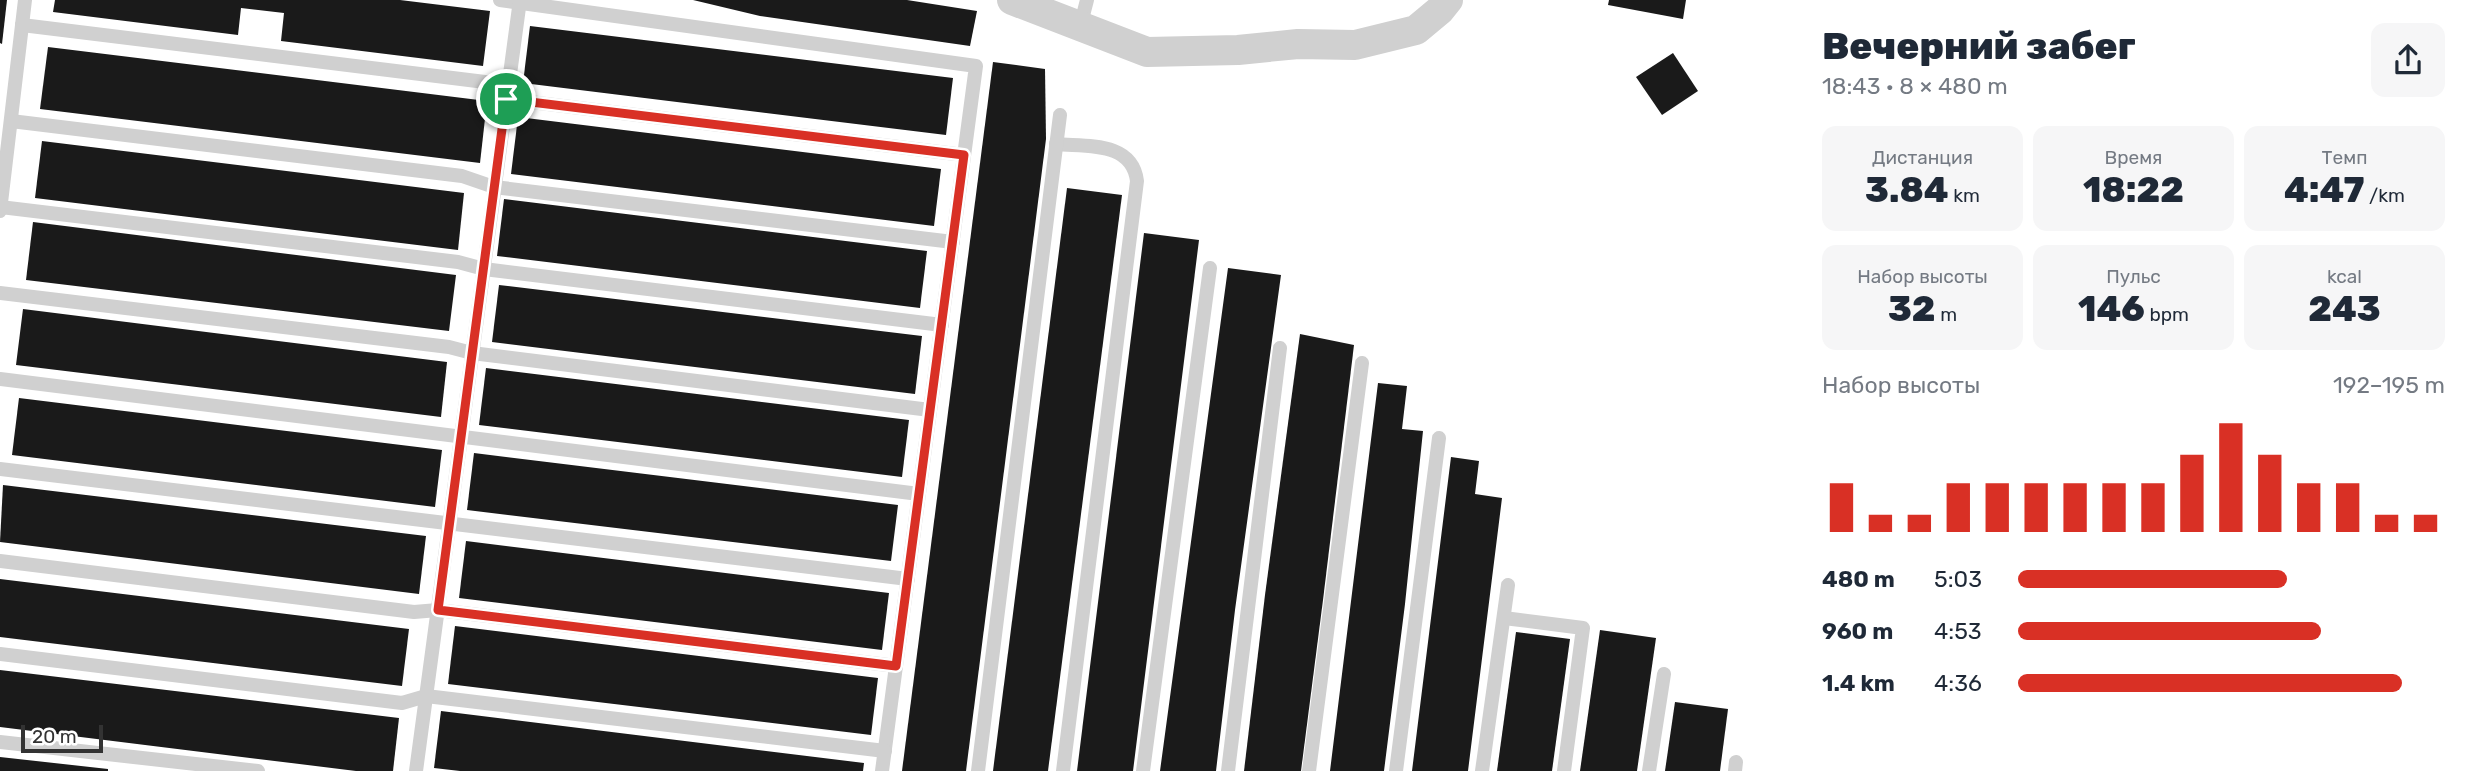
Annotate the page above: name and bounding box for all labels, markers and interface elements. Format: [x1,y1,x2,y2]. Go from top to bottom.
text: Вечерний забег [1822,23,2136,69]
button: share [2371,23,2445,97]
pin [476,69,536,129]
text: 18:43 · 8 × 480 m [1822,72,2008,100]
icon: arrive [487,80,525,118]
text: Дистанция [1872,146,1973,169]
text: Время [2105,146,2162,169]
text: Темп [2322,146,2367,169]
text: 3.84 [1865,169,1949,211]
text: 18:22 [2083,169,2184,211]
text: 4:47 [2284,169,2364,211]
text: km [1949,184,1980,207]
text: /km [2364,184,2405,207]
text: Набор высоты [1857,265,1988,288]
text: Пульс [2106,265,2161,288]
text: kcal [2327,265,2362,288]
text: 32 [1888,288,1936,330]
text: 146 [2078,288,2145,330]
text: 243 [2308,288,2381,330]
text: m [1936,303,1957,326]
text: bpm [2145,303,2189,326]
text: Набор высоты [1822,371,1980,399]
text: 192–195 m [2333,371,2445,399]
text: 480 m [1822,565,1895,593]
text: 5:03 [1934,565,1982,593]
text: 960 m [1822,617,1893,645]
text: 4:53 [1934,617,1982,645]
text: 1.4 km [1822,669,1895,697]
text: 4:36 [1934,669,1982,697]
scale bar [21,722,103,754]
text: 20 m [32,725,77,748]

